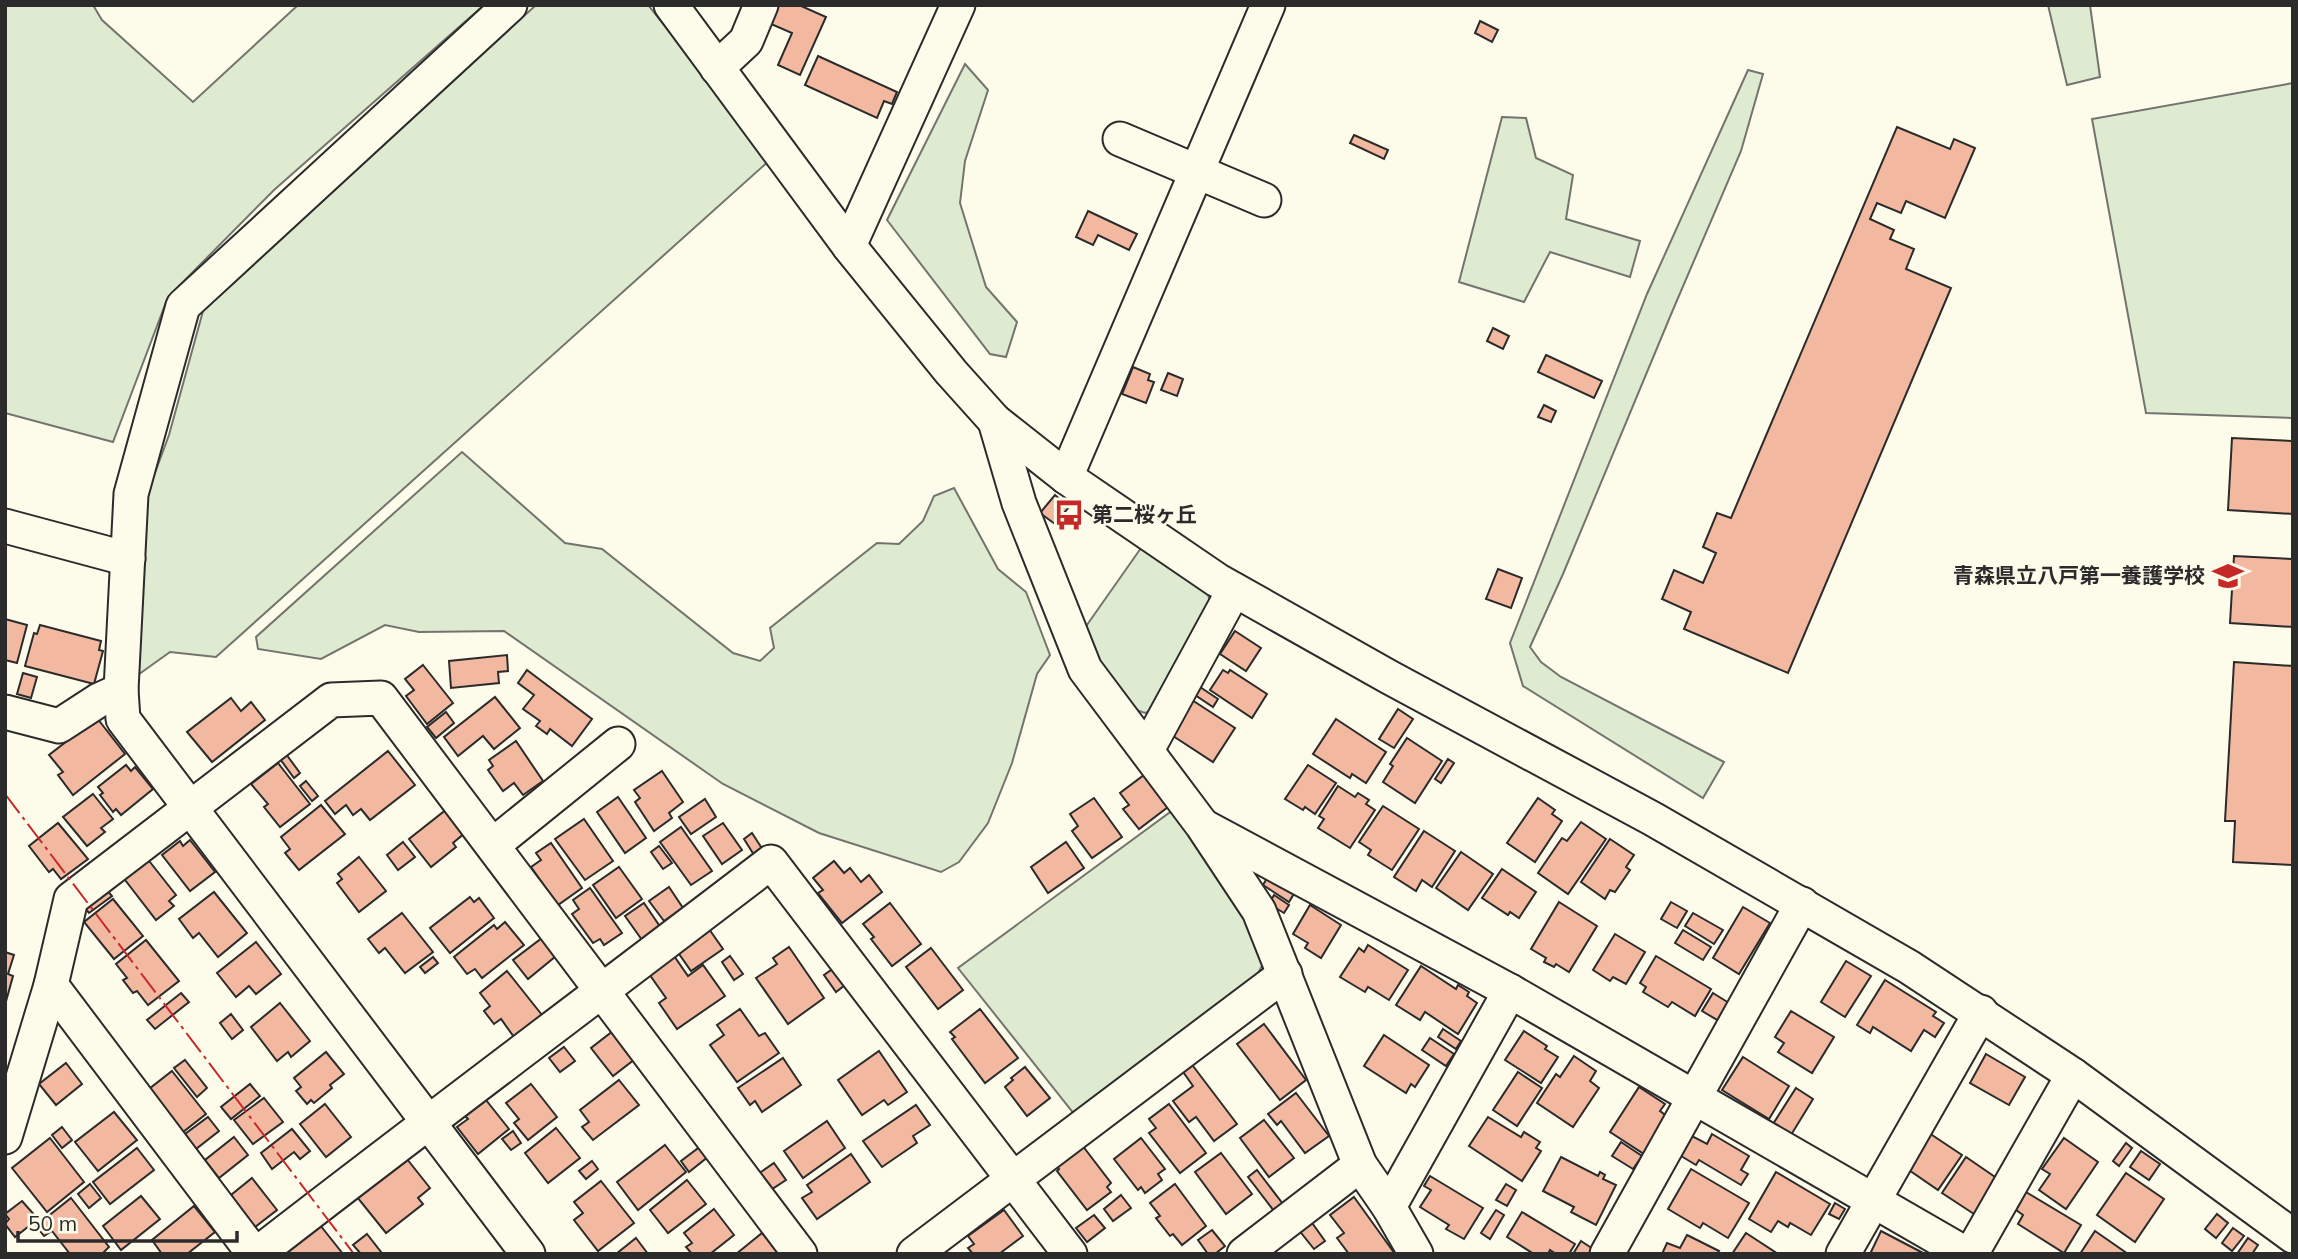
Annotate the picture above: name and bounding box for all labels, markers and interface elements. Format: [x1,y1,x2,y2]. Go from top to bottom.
bus stop icon: 第二桜ヶ丘 [1052,498,1086,532]
place label: 第二桜ヶ丘 [1092,501,1197,527]
school or university icon: 青森県立八戸第一養護学校 [2211,559,2245,593]
place label: 青森県立八戸第一養護学校 [1953,562,2205,588]
scale bar [18,1200,236,1244]
text: 50 m [28,1210,77,1236]

